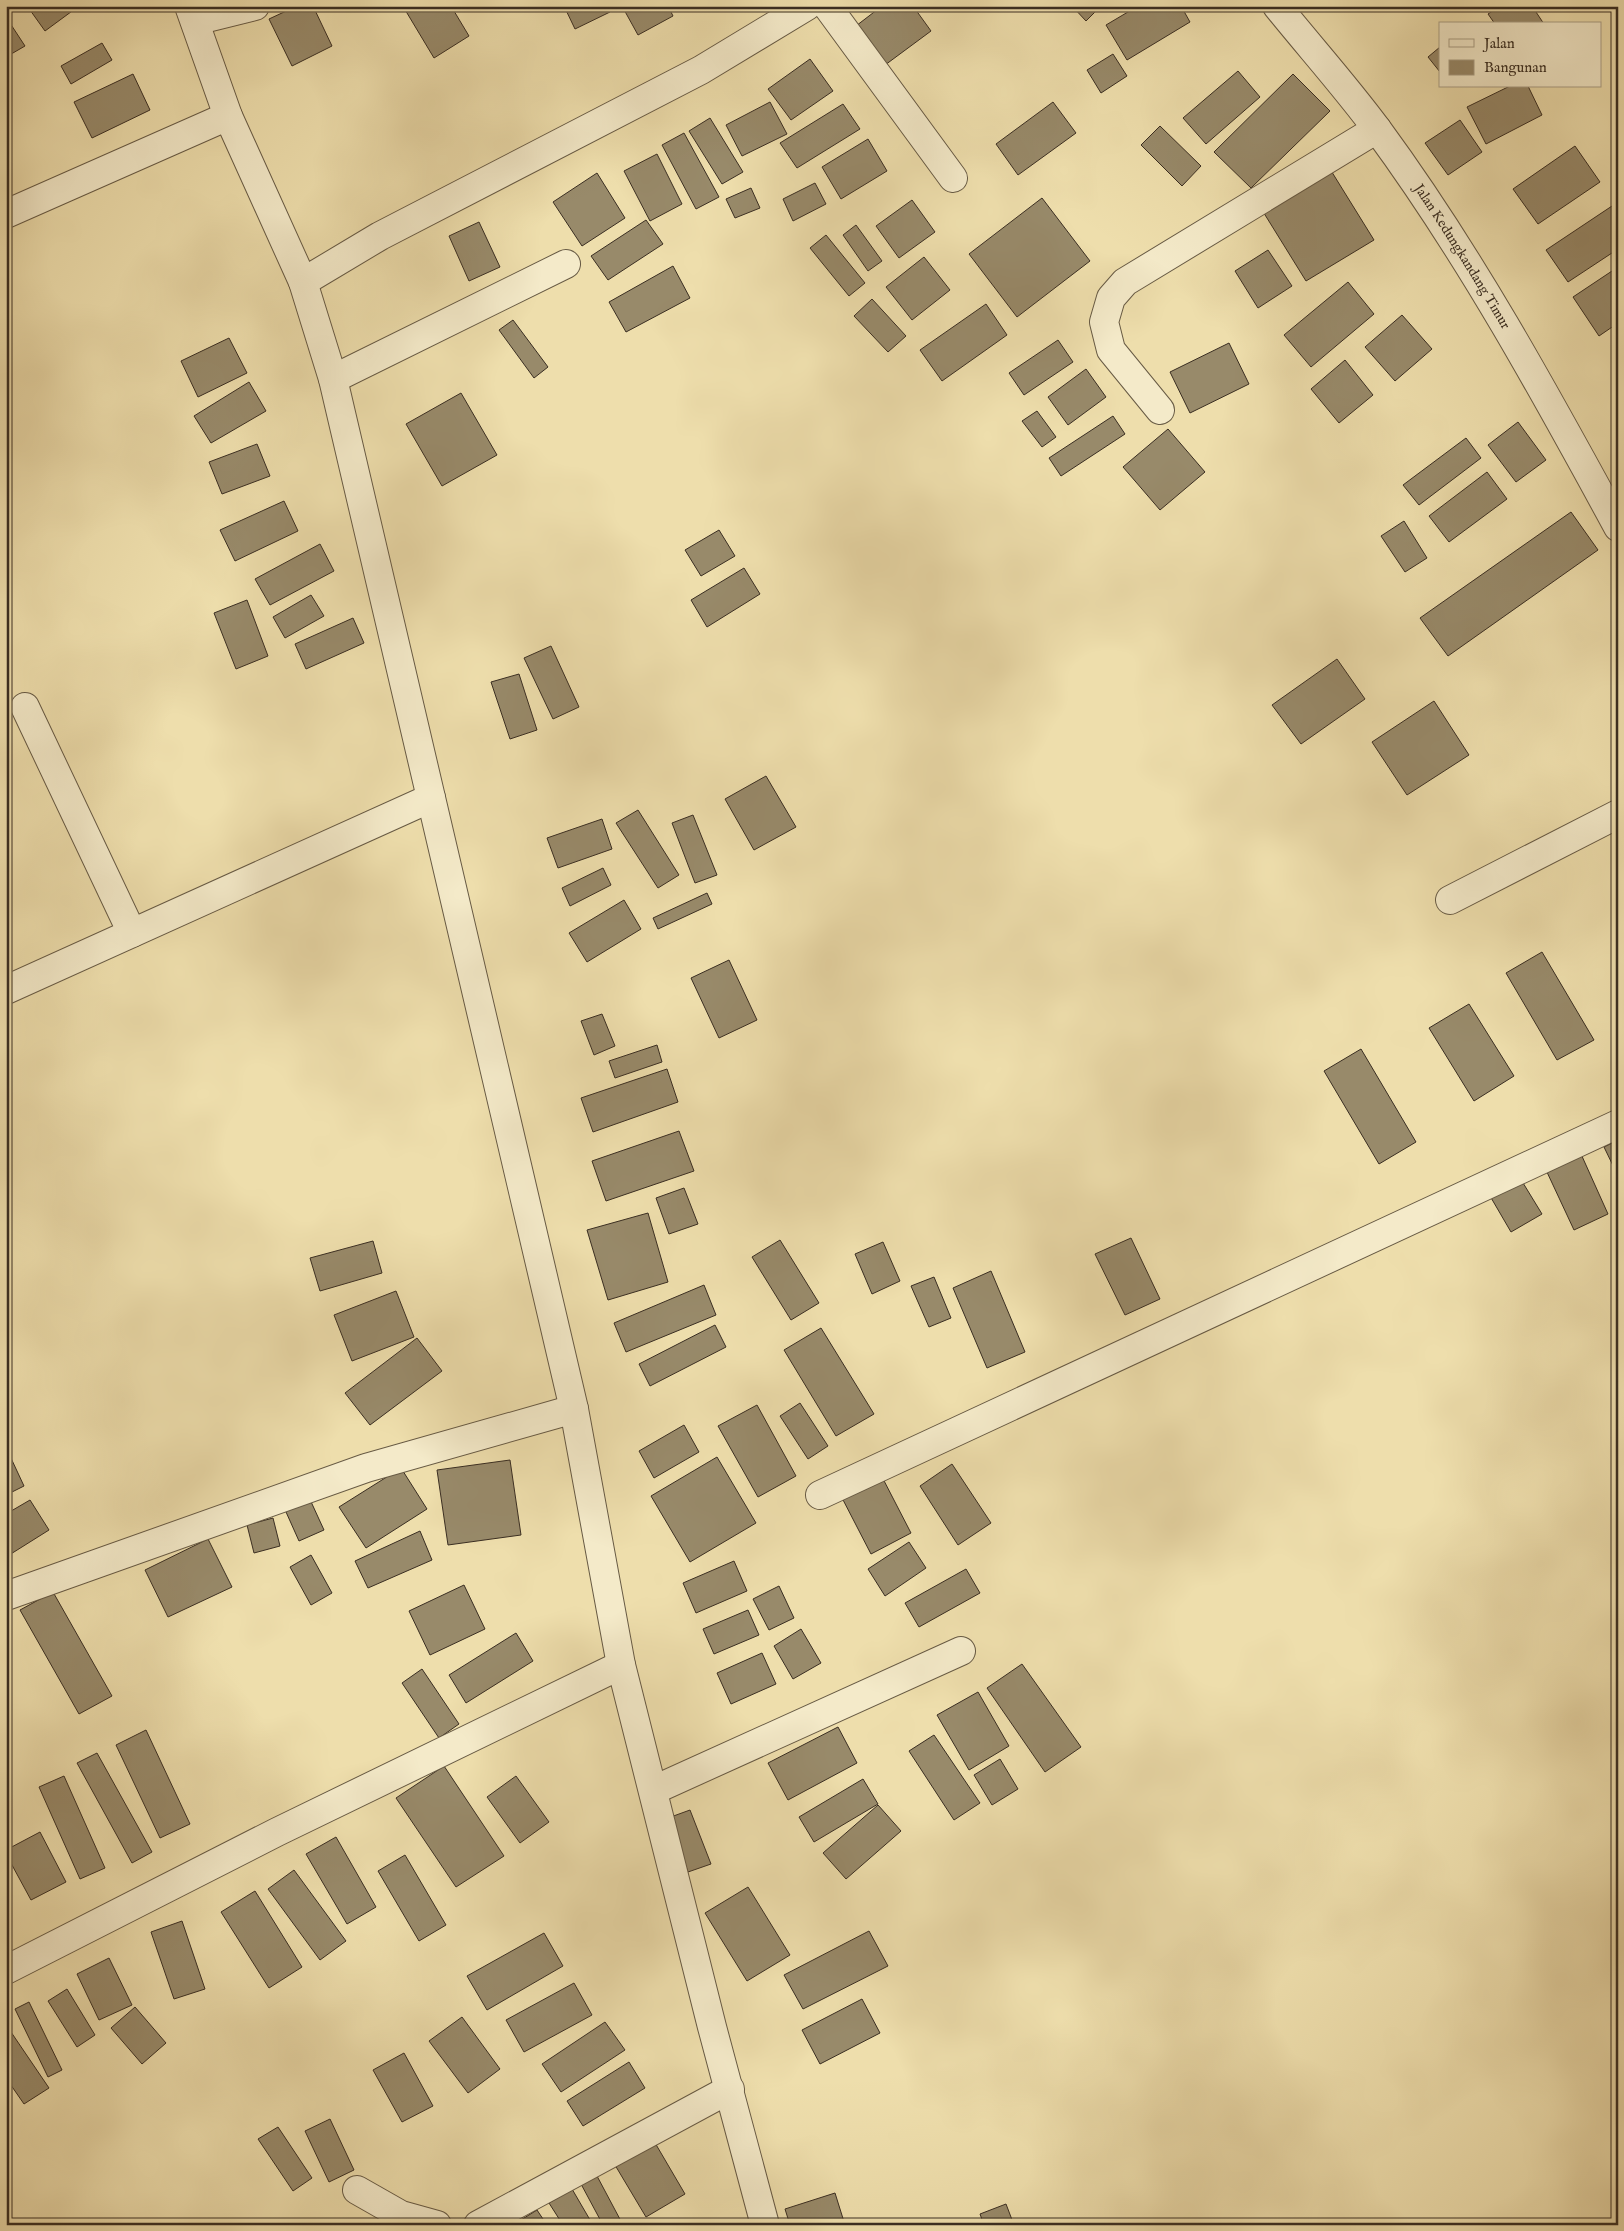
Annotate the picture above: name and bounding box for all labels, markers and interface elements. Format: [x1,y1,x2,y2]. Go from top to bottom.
legend [1439,22,1602,88]
text: Jalan [1482,34,1515,53]
text: Bangunan [1484,58,1547,77]
street label: Jalan Kedungkandang Timur [1409,179,1514,332]

